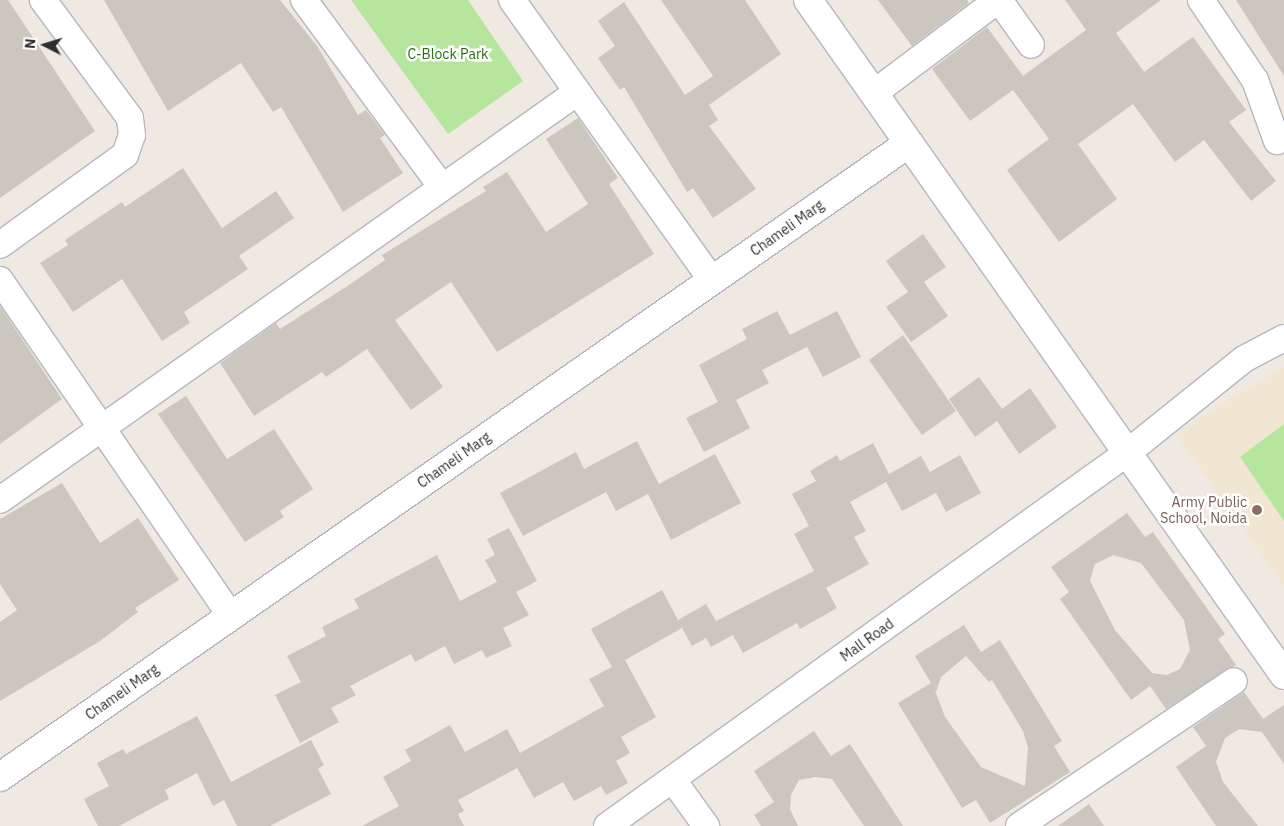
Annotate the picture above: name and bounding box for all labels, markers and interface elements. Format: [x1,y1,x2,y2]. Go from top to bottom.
north arrow [20,20,70,70]
text: N [21,38,39,50]
park label: C-Block Park [408,46,488,62]
street label: Chameli Marg [747,197,827,259]
street label: Chameli Marg [414,429,494,491]
place label: Army Public School, Noida [1160,494,1247,526]
marker: Army Public School, Noida [1251,504,1263,516]
street label: Mall Road [837,615,897,665]
street label: Chameli Marg [82,661,162,723]

